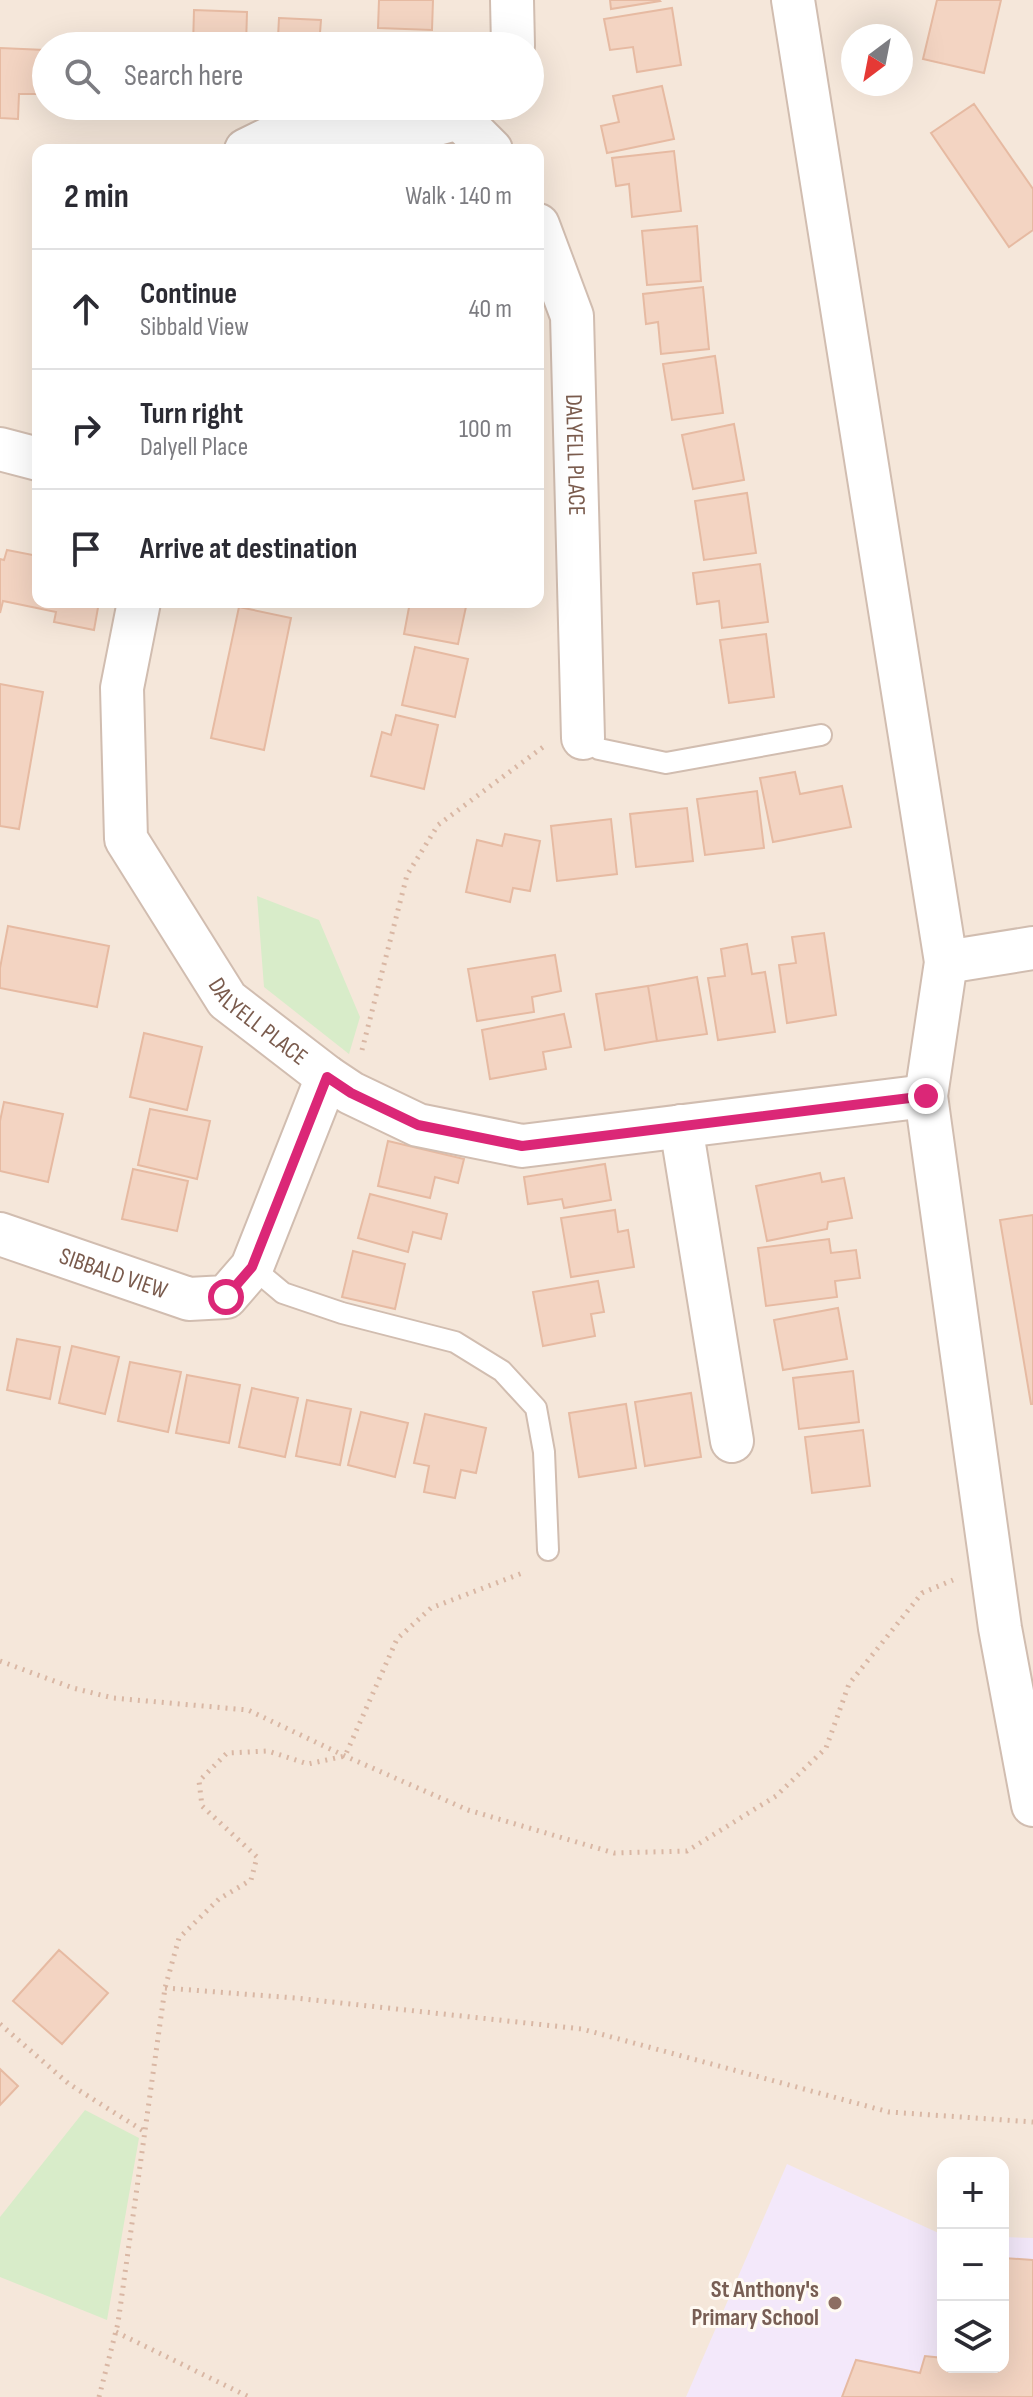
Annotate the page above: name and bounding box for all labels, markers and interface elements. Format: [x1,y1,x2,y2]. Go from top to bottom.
north arrow [841,24,913,96]
search box [32,32,544,120]
icon: search [60,54,104,98]
text: Search here [124,58,243,94]
text: 2 min [64,176,129,217]
text: Walk · 140 m [405,181,512,212]
text: Continue [140,276,237,312]
icon: ahead [64,287,108,331]
text: 40 m [469,294,512,325]
text: Sibbald View [140,312,249,343]
street label: DALYELL PLACE [559,394,591,516]
text: Turn right [140,396,243,432]
icon: right [64,407,108,451]
text: 100 m [459,414,512,445]
text: Dalyell Place [140,432,248,463]
icon: arrive [64,527,108,571]
text: Arrive at destination [140,531,357,567]
street label: DALYELL PLACE [202,973,313,1072]
route end [908,1078,944,1114]
street label: SIBBALD VIEW [55,1241,172,1306]
route start [208,1279,244,1315]
map controls [937,2157,1009,2373]
button: + [937,2157,1009,2229]
button: − [937,2229,1009,2301]
place label: St Anthony's Primary School [691,2275,819,2332]
marker: St Anthony's Primary School [826,2294,844,2312]
button: layers [937,2301,1009,2373]

